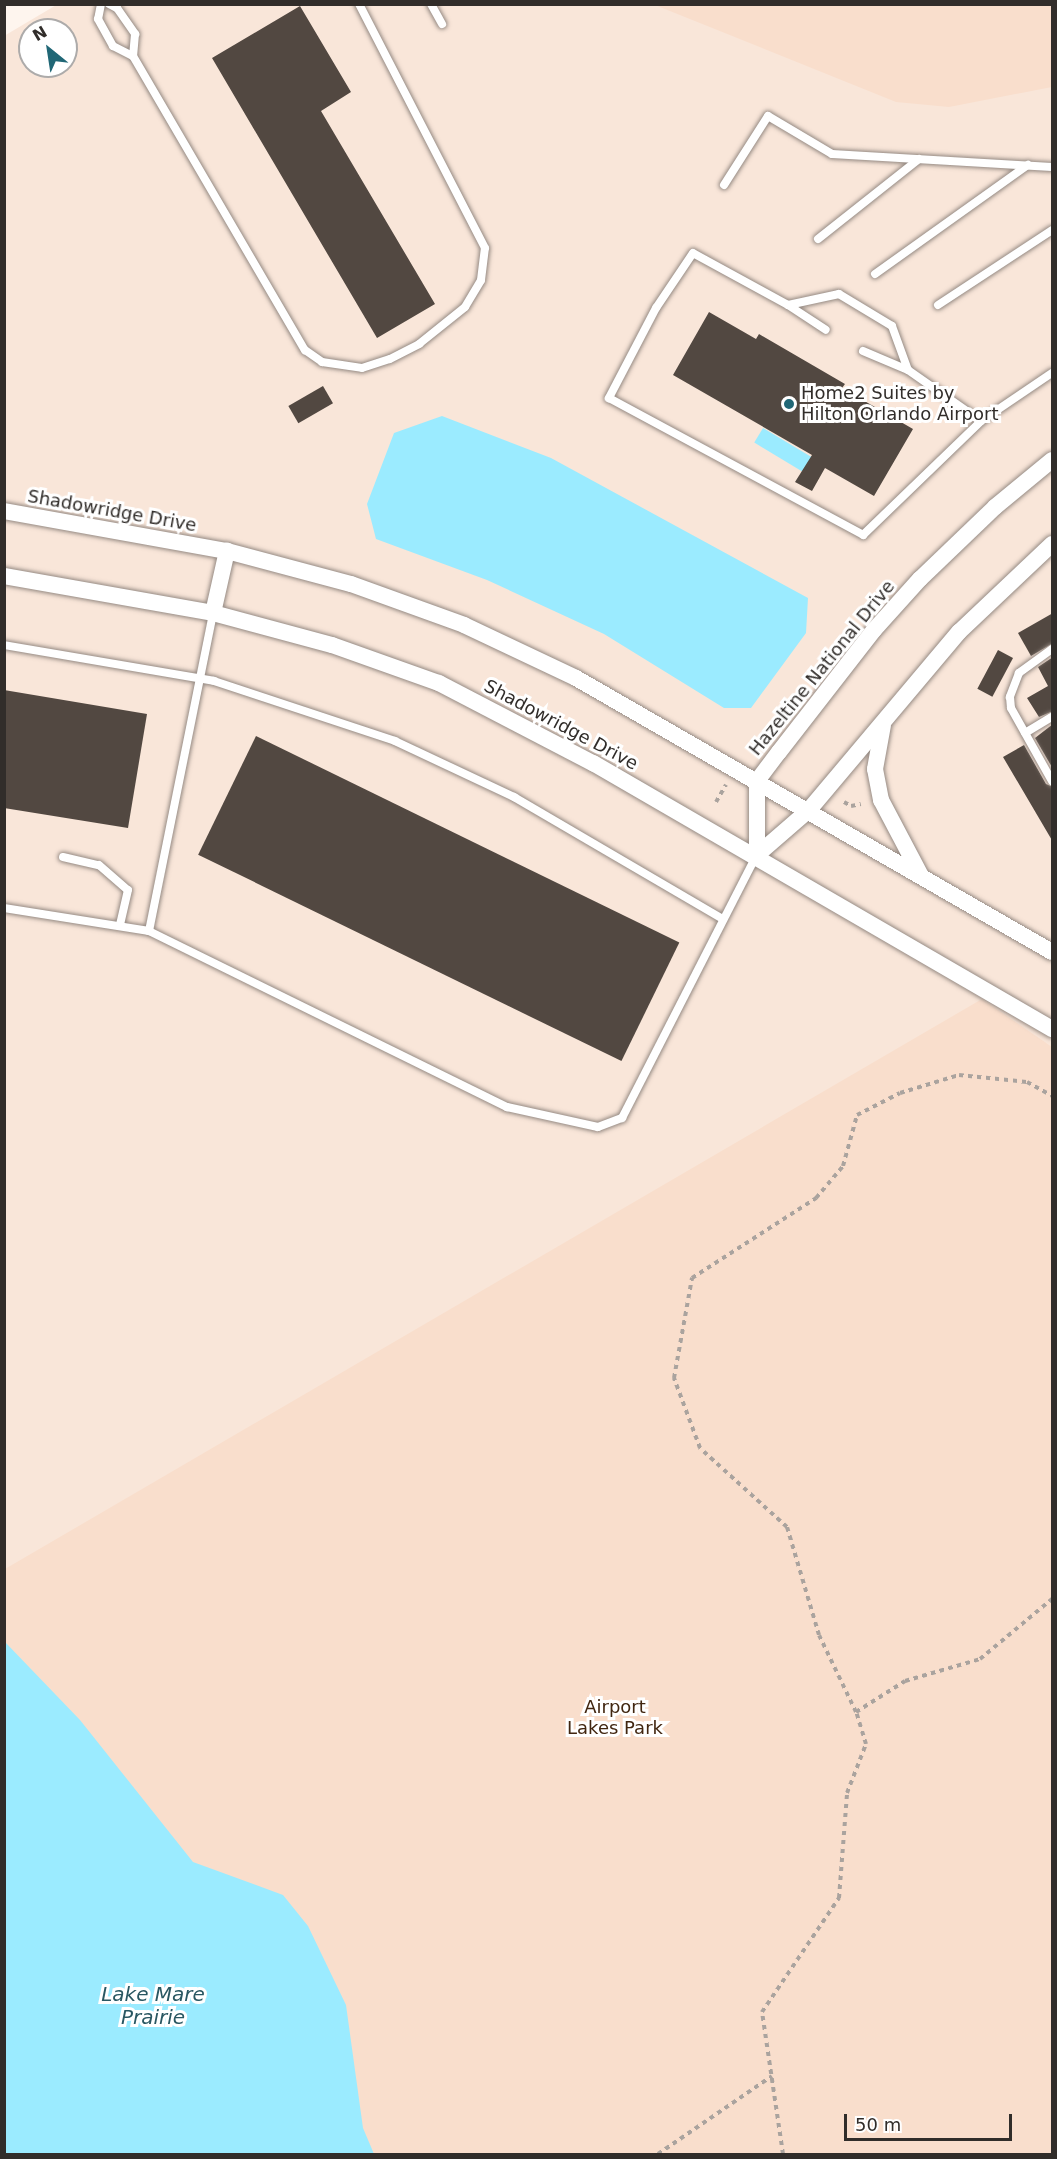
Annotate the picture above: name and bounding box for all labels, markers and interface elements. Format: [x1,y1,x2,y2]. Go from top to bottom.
north arrow [18,18,78,78]
text: N [29,22,50,45]
place label: Home2 Suites by Hilton Orlando Airport [801,383,999,426]
marker: Home2 Suites by Hilton Orlando Airport [782,397,796,411]
street label: Shadowridge Drive [26,486,198,536]
street label: Hazeltine National Drive [745,576,899,760]
street label: Shadowridge Drive [480,675,642,775]
park label: Airport Lakes Park [567,1697,663,1740]
water label: Lake Mare Prairie [101,1983,205,2030]
scale bar [847,2102,1015,2140]
text: 50 m [855,2114,901,2135]

